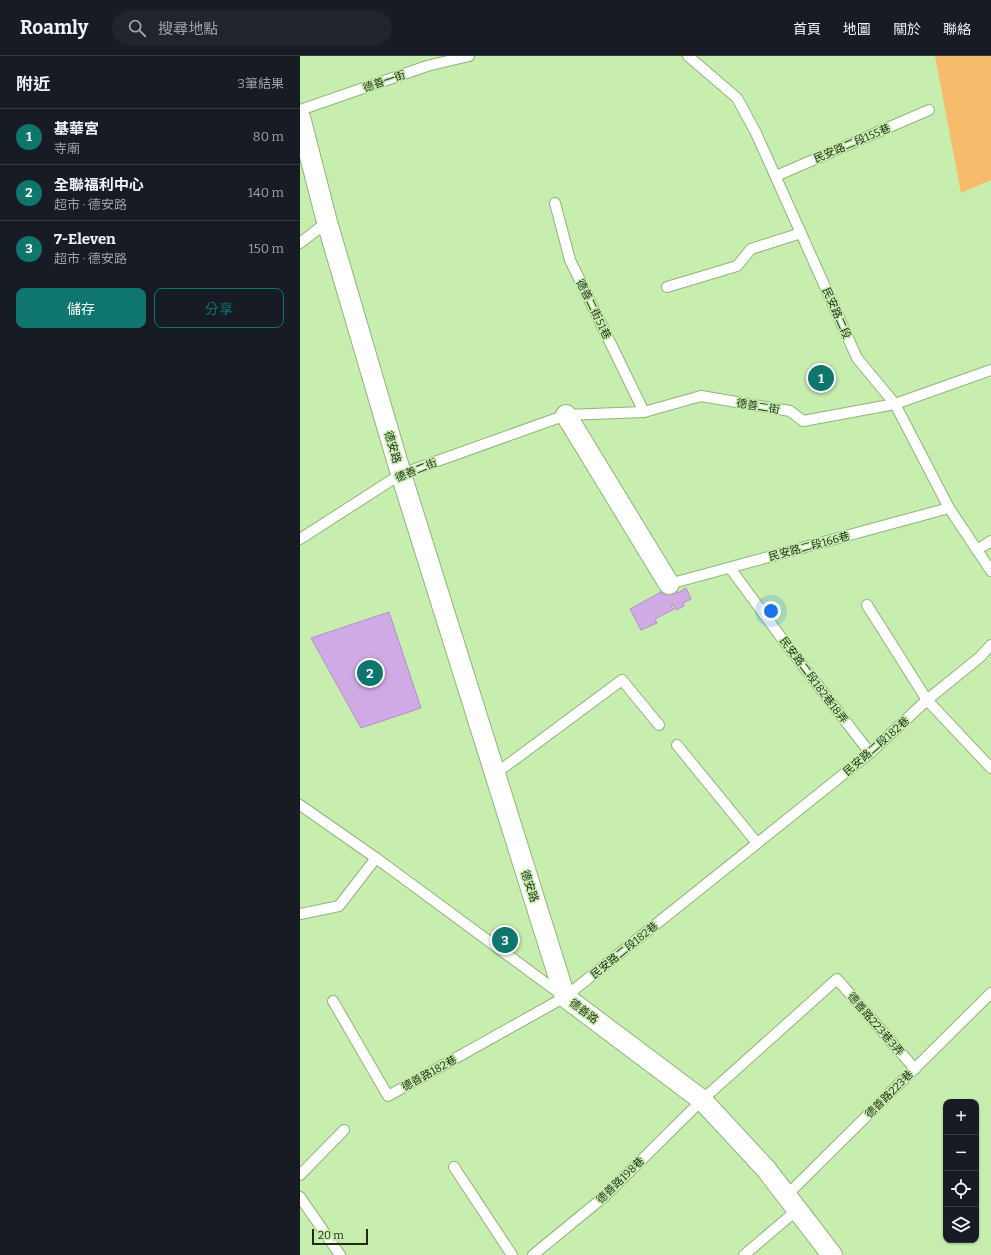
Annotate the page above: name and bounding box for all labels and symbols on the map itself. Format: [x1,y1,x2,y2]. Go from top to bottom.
street label: 德善一街 [361,68,407,95]
street label: 民安路二段155巷 [812,121,893,166]
street label: 德善二街51巷 [573,277,614,341]
street label: 民安路二段 [819,285,854,341]
pin: 1 [808,363,834,393]
street label: 德善二街 [735,397,781,416]
street label: 德安路 [382,429,403,465]
street label: 德善二街 [393,456,439,485]
street label: 民安路二段166巷 [767,529,851,564]
your location [761,601,781,621]
street label: 民安路二段182巷18弄 [777,634,850,726]
pin: 2 [357,658,383,688]
street label: 民安路二段182巷 [841,714,912,779]
street label: 德安路 [518,868,541,904]
street label: 民安路二段182巷 [588,919,661,982]
pin: 3 [492,925,518,955]
street label: 德善路223巷3弄 [845,990,907,1059]
street label: 德善路 [567,996,601,1027]
street label: 德善路182巷 [399,1053,459,1094]
street label: 德善路223巷 [863,1068,916,1121]
street label: 德善路198巷 [594,1154,647,1206]
scale bar [312,1227,368,1246]

